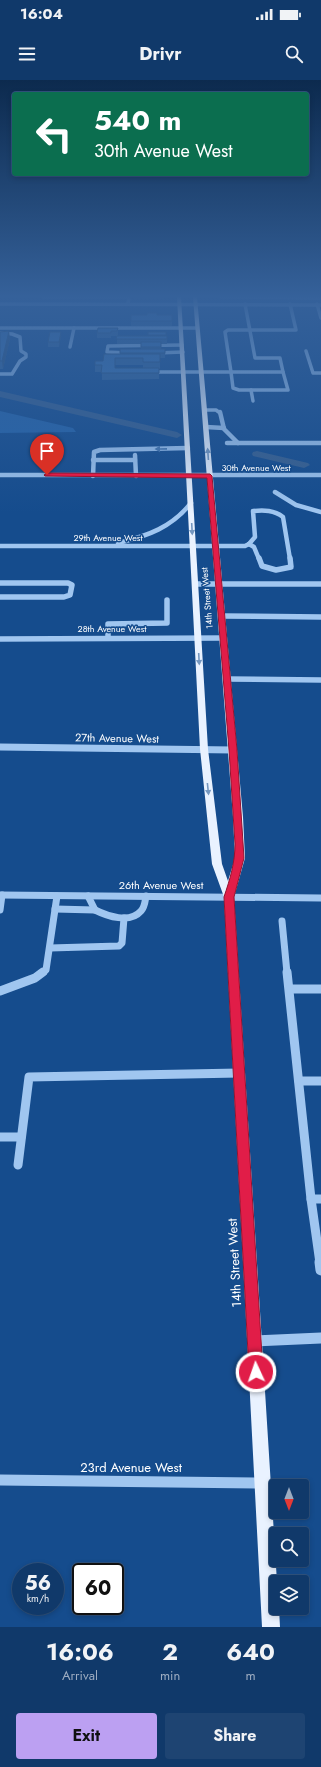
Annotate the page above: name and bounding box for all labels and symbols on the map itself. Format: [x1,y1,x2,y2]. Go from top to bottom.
pin [30,434,64,475]
one-way arrow [154,446,167,452]
one-way arrow [205,448,212,460]
street label: 30th Avenue West [221,461,291,474]
one-way arrow [189,523,195,536]
street label: 29th Avenue West [73,531,143,544]
street label: 14th Street West [197,566,216,629]
street label: 28th Avenue West [78,622,147,635]
one-way arrow [196,653,202,666]
street label: 27th Avenue West [75,729,160,747]
one-way arrow [205,783,211,795]
street label: 26th Avenue West [119,877,204,893]
street label: 14th Street West [223,1217,246,1308]
position arrow [235,1351,277,1393]
street label: 23rd Avenue West [80,1458,183,1477]
north arrow [269,1479,309,1519]
speed limit sign: 60 [72,1563,124,1615]

